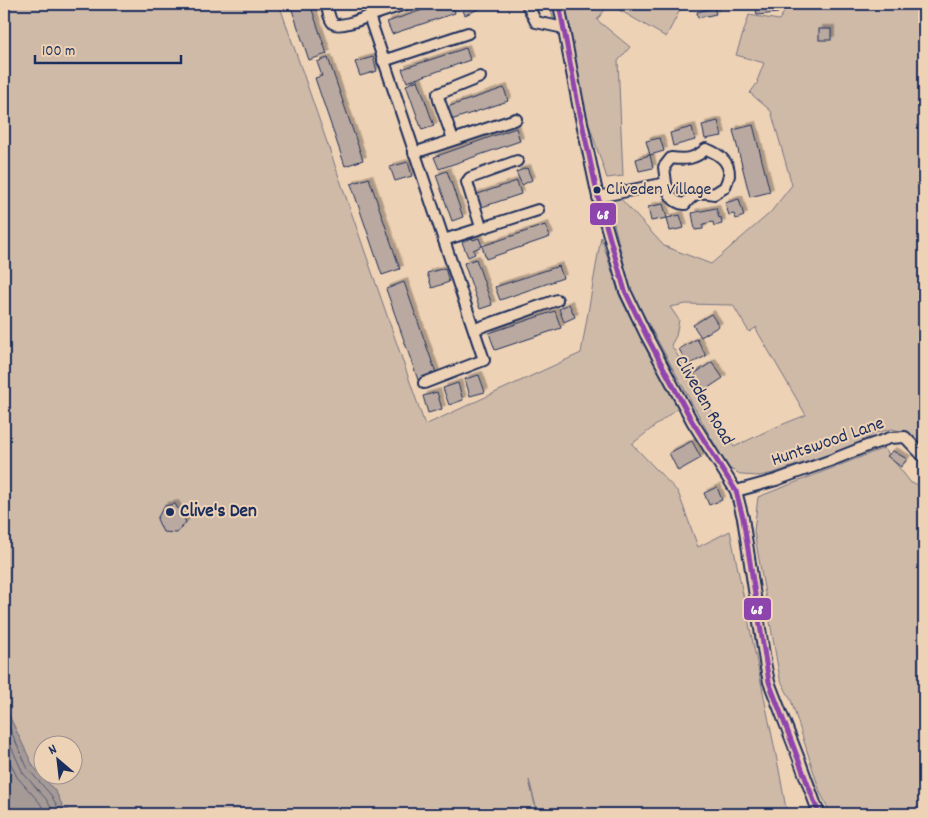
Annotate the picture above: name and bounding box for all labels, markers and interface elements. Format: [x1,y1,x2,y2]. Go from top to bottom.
scale bar [35,32,181,64]
text: 100 m [42,41,75,63]
place label: Cliveden Village [606,178,712,203]
marker: Cliveden Village [592,185,602,195]
line badge: 68 [589,202,617,226]
text: 68 [597,206,610,226]
street label: Cliveden Road [666,351,740,451]
street label: Huntswood Lane [768,411,888,475]
place label: Clive's Den [180,499,257,526]
marker: Clive's Den [164,506,176,518]
line badge: 68 [743,597,772,621]
text: 68 [751,601,764,621]
north arrow [32,736,82,786]
text: N [45,740,61,761]

